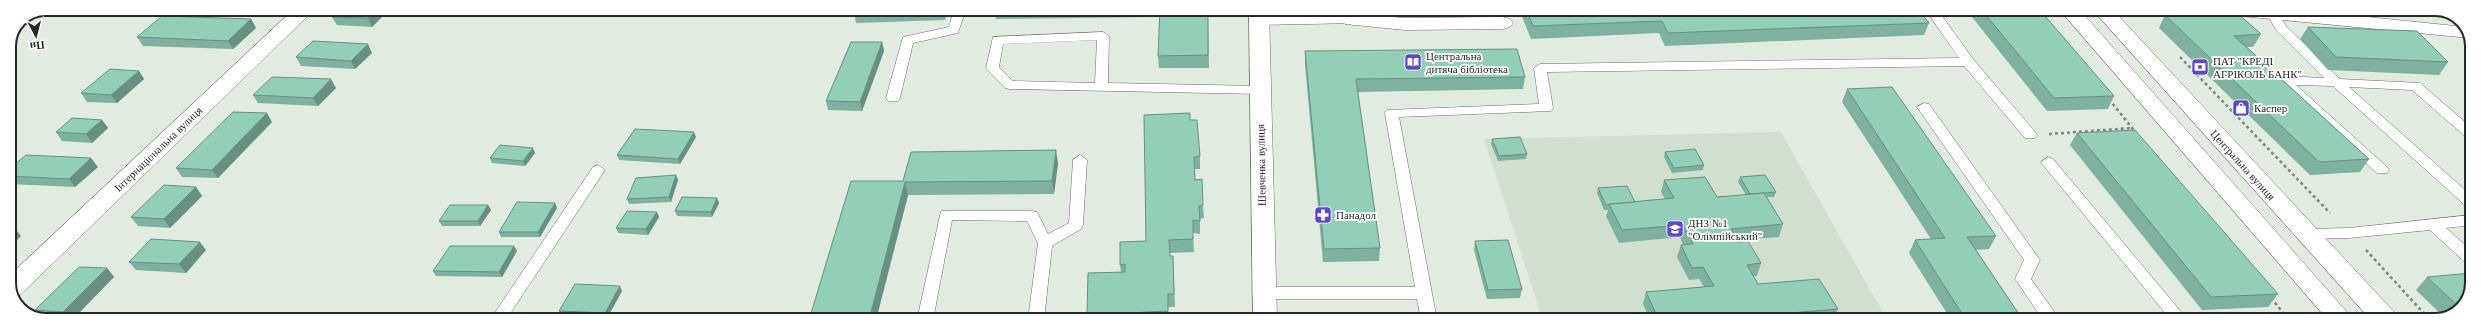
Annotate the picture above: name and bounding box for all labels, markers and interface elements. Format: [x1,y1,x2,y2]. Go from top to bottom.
north arrow [16,16,56,56]
text: Пн [28,39,45,53]
place label: Центральна дитяча бібліотека [1426,50,1508,75]
library icon: Центральна дитяча бібліотека [1403,52,1423,72]
place label: ПАТ "КРЕДI АГРIКОЛЬ БАНК" [2213,55,2302,80]
bank icon: ПАТ "КРЕДI АГРIКОЛЬ БАНК" [2190,57,2210,77]
shop icon: Каспер [2231,98,2251,118]
place label: Каспер [2254,102,2288,114]
street label: Інтернаціональна вулиця [112,104,204,194]
street label: Шевченка вулиця [1254,124,1268,206]
street label: Центральна вулиця [2208,127,2278,203]
pharmacy icon: Панадол [1313,205,1333,225]
place label: Панадол [1336,209,1377,221]
place label: ДНЗ №1 "Олімпійський" [1688,217,1762,242]
school or university icon: ДНЗ №1 "Олімпійський" [1665,219,1685,239]

